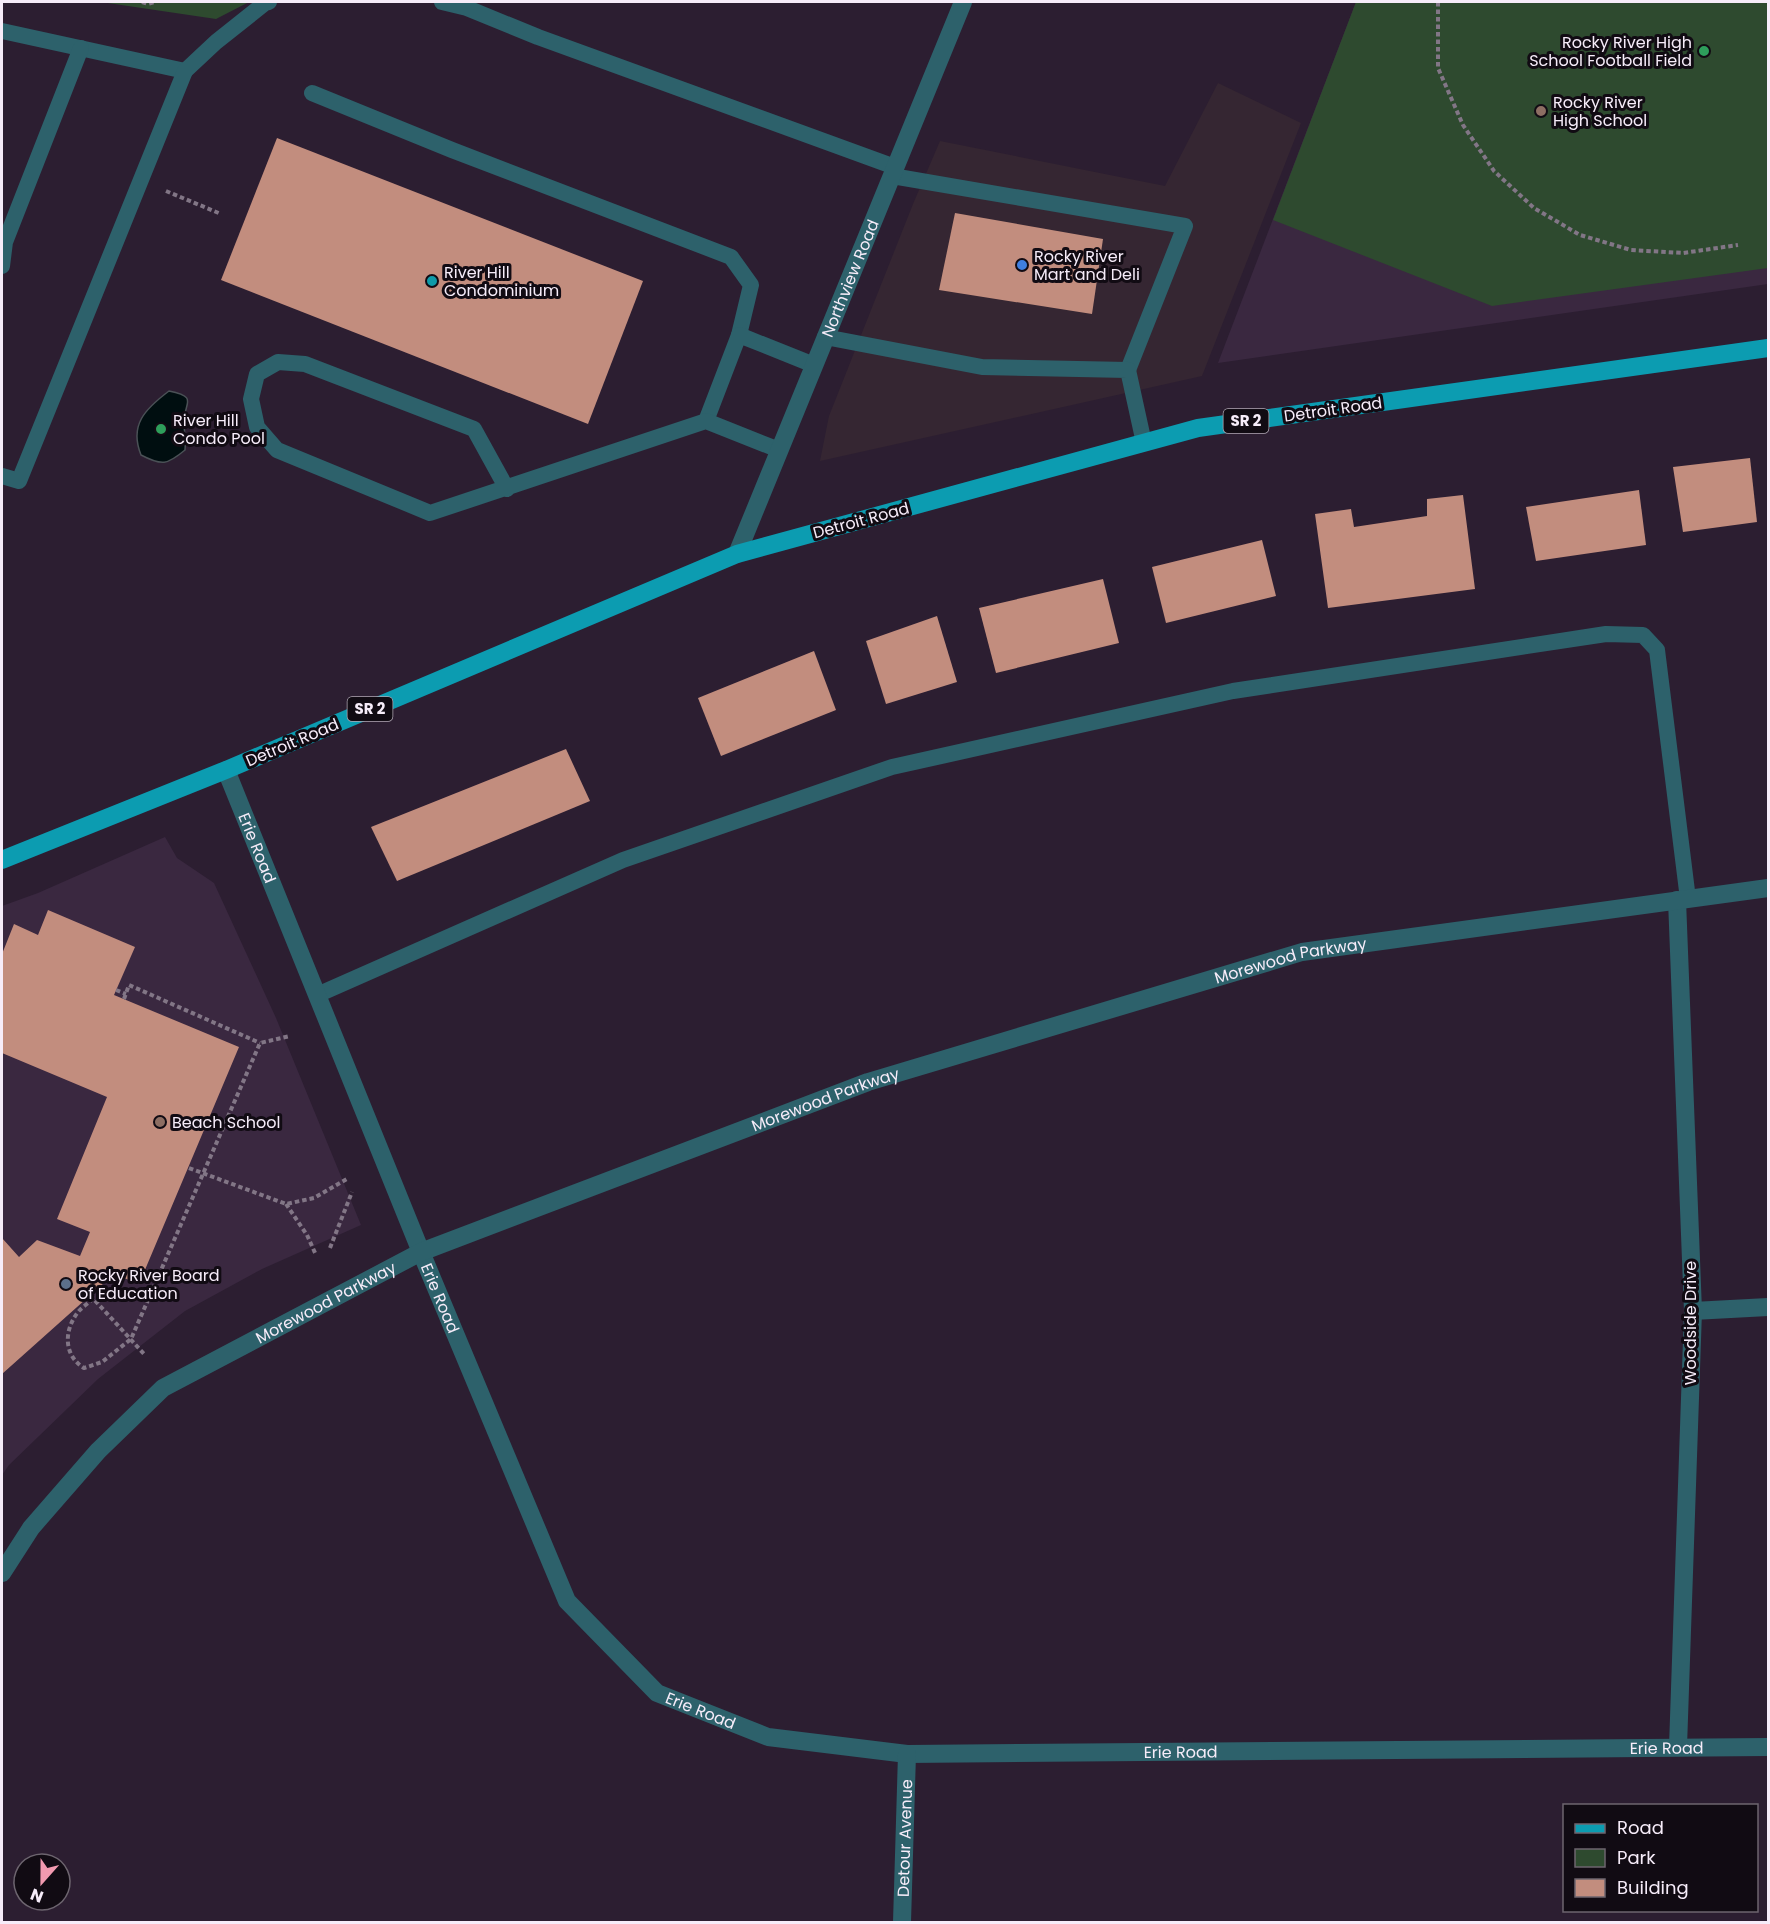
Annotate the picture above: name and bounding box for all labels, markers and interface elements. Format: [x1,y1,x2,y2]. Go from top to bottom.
place label: Rocky River High School Football Field [1529,31,1692,72]
marker: Rocky River High School Football Field [1697,44,1711,58]
place label: Rocky River High School [1553,91,1647,132]
marker: Rocky River High School [1534,104,1548,118]
street label: Northview Road [816,216,885,341]
place label: Rocky River Mart and Deli [1034,245,1140,286]
marker: Rocky River Mart and Deli [1015,258,1029,272]
place label: River Hill Condominium [444,261,559,302]
marker: River Hill Condominium [425,274,439,288]
street label: Detroit Road [1282,391,1384,428]
place label: River Hill Condo Pool [173,409,265,450]
road number: SR 2 [1224,409,1268,433]
marker: River Hill Condo Pool [154,422,168,436]
street label: Detroit Road [810,497,912,544]
road number: SR 2 [348,697,392,721]
street label: Detroit Road [242,713,342,772]
street label: Erie Road [233,809,282,887]
street label: Morewood Parkway [1212,932,1368,990]
street label: Morewood Parkway [748,1062,902,1137]
place label: Beach School [172,1111,281,1134]
marker: Beach School [153,1115,167,1129]
street label: Morewood Parkway [252,1256,400,1349]
street label: Erie Road [415,1260,465,1337]
street label: Woodside Drive [1679,1261,1702,1385]
place label: Rocky River Board of Education [78,1264,220,1305]
marker: Rocky River Board of Education [59,1277,73,1291]
street label: Erie Road [662,1686,739,1735]
street label: Erie Road [1630,1737,1704,1760]
street label: Erie Road [1144,1740,1218,1764]
street label: Detour Avenue [892,1779,918,1897]
legend [1563,1804,1758,1912]
text: Road [1617,1815,1664,1840]
text: Park [1617,1845,1656,1870]
north arrow [12,1852,72,1912]
text: Building [1617,1875,1689,1900]
text: N [27,1883,47,1908]

